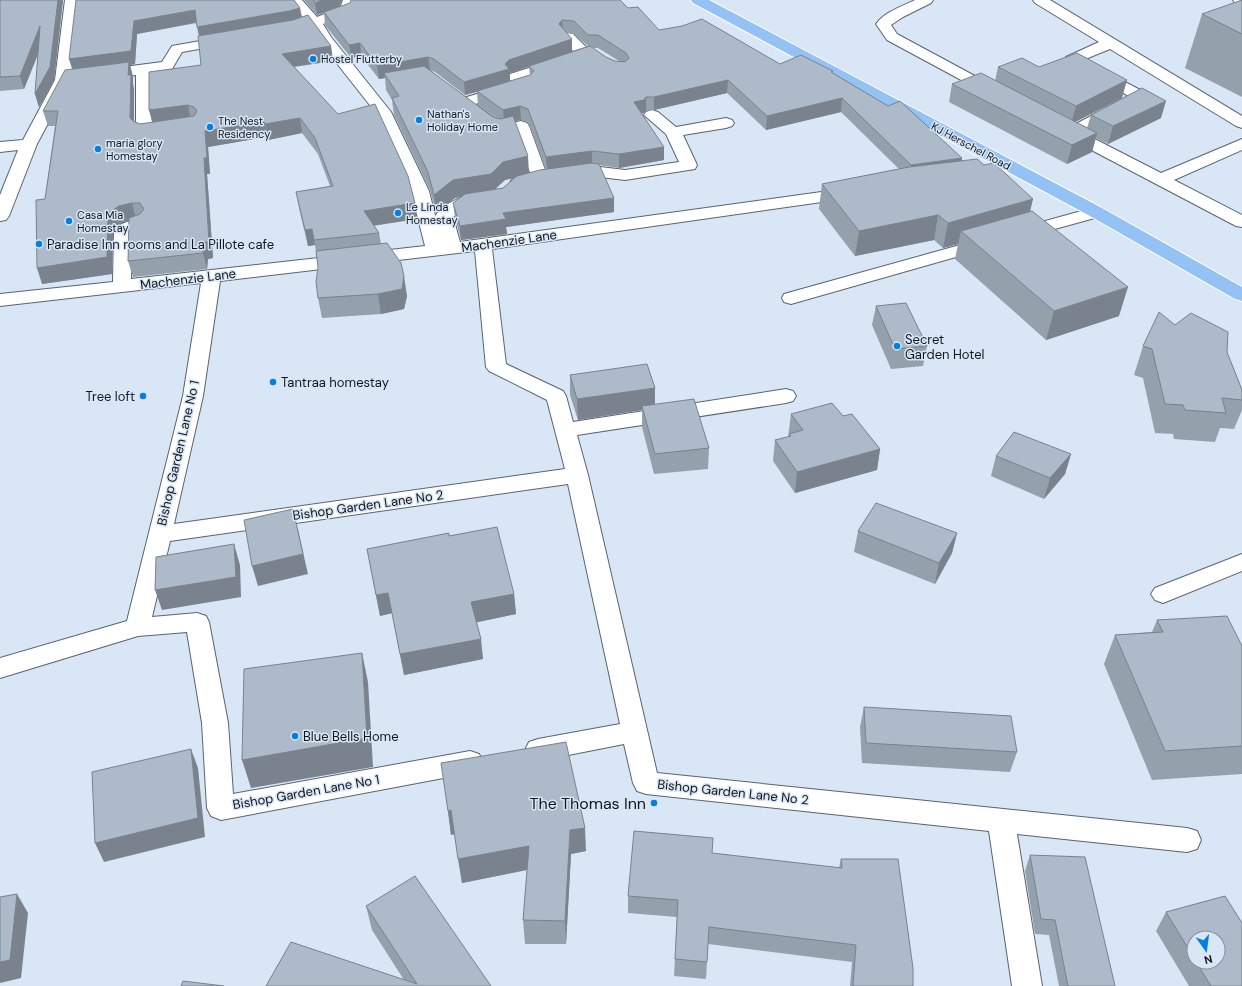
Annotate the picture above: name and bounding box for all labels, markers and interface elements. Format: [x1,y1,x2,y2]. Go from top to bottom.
place label: Hostel Flutterby [321,52,402,66]
marker: Hostel Flutterby [308,54,318,64]
place label: Nathan's Holiday Home [427,107,498,134]
place label: The Nest Residency [218,114,270,141]
marker: Nathan's Holiday Home [414,115,424,125]
street label: KJ Herschel Road [929,119,1013,173]
marker: The Nest Residency [205,122,215,132]
place label: maria glory Homestay [106,136,163,163]
marker: maria glory Homestay [93,144,103,154]
place label: Le Linda Homestay [406,200,458,227]
place label: Casa Mia Homestay [77,208,129,235]
marker: Le Linda Homestay [393,208,403,218]
marker: Casa Mia Homestay [64,216,74,226]
street label: Machenzie Lane [460,226,558,256]
place label: Paradise Inn rooms and La Pillote cafe [47,236,274,253]
marker: Paradise Inn rooms and La Pillote cafe [34,239,44,249]
street label: Machenzie Lane [139,265,237,293]
place label: Secret Garden Hotel [905,331,984,363]
marker: Secret Garden Hotel [892,341,902,351]
place label: Tantraa homestay [281,374,389,391]
marker: Tantraa homestay [268,377,278,387]
street label: Bishop Garden Lane No 1 [153,379,203,527]
place label: Tree loft [86,388,135,405]
marker: Tree loft [138,391,148,401]
street label: Bishop Garden Lane No 2 [292,486,444,524]
place label: Blue Bells Home [303,728,399,745]
marker: Blue Bells Home [290,731,300,741]
street label: Bishop Garden Lane No 1 [231,771,381,813]
street label: Bishop Garden Lane No 2 [656,776,810,808]
place label: The Thomas Inn [529,793,646,814]
marker: The Thomas Inn [649,798,659,808]
north arrow [1186,930,1226,970]
text: N [1203,952,1214,967]

